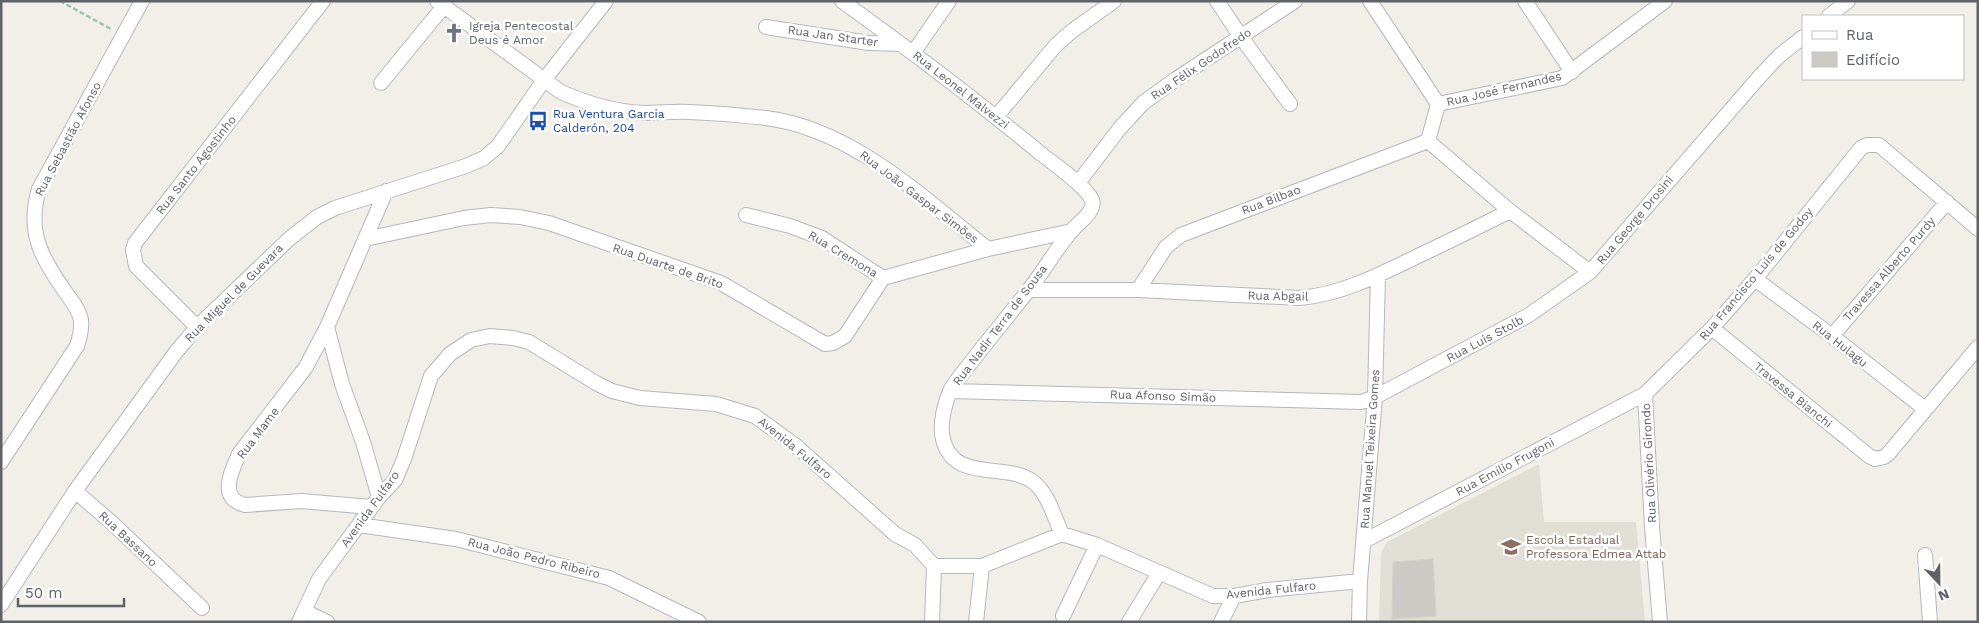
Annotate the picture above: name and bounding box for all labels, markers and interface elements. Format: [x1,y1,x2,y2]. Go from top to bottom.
legend [1802,15,1964,80]
place label: Igreja Pentecostal Deus é Amor [469,19,574,47]
church icon: Igreja Pentecostal Deus é Amor [443,22,465,44]
street label: Rua Jan Starter [787,23,879,49]
street label: Rua Félix Godofredo [1148,25,1254,103]
text: Rua [1846,26,1874,44]
street label: Rua Leonel Malvezzi [910,48,1012,132]
text: Edifício [1846,51,1900,69]
street label: Rua José Fernandes [1445,69,1563,109]
street label: Rua Sebastião Afonso [32,80,104,198]
place label: Rua Ventura Garcia Calderón, 204 [553,107,665,135]
bus stop icon: Rua Ventura Garcia Calderón, 204 [527,110,549,132]
street label: Rua Santo Agostinho [153,113,239,217]
street label: Rua João Gaspar Simões [857,148,981,246]
street label: Rua George Drosini [1594,173,1676,267]
street label: Rua Bilbao [1240,182,1302,218]
street label: Rua Francisco Luís de Godoy [1696,204,1816,343]
street label: Travessa Alberto Purdy [1840,213,1939,324]
street label: Rua Cremona [806,228,880,280]
street label: Rua Miguel de Guevara [182,241,286,345]
street label: Rua Duarte de Brito [611,241,725,291]
street label: Rua Nadir Terra de Sousa [950,262,1050,388]
street label: Rua Abgail [1247,288,1309,304]
street label: Rua Luis Stolb [1444,313,1526,365]
street label: Rua Hulagu [1810,318,1870,370]
street label: Travessa Bianchi [1751,359,1835,431]
street label: Rua Manuel Teixeira Gomes [1357,369,1383,529]
street label: Rua Afonso Simão [1110,387,1216,405]
street label: Rua Olivério Girondo [1639,403,1659,523]
street label: Rua Mame [234,404,282,462]
street label: Avenida Fulfaro [755,414,835,482]
street label: Rua Emílio Frugoni [1453,435,1557,499]
street label: Avenida Fulfaro [338,468,402,550]
street label: Rua Bassano [96,508,160,570]
place label: Escola Estadual Professora Edmea Attab [1526,533,1666,561]
street label: Rua João Pedro Ribeiro [466,535,602,581]
school or university icon: Escola Estadual Professora Edmea Attab [1500,536,1522,558]
north arrow [1914,558,1964,608]
scale bar [18,576,124,608]
street label: Avenida Fulfaro [1225,578,1317,602]
text: 50 m [25,584,62,602]
text: N [1936,586,1952,604]

